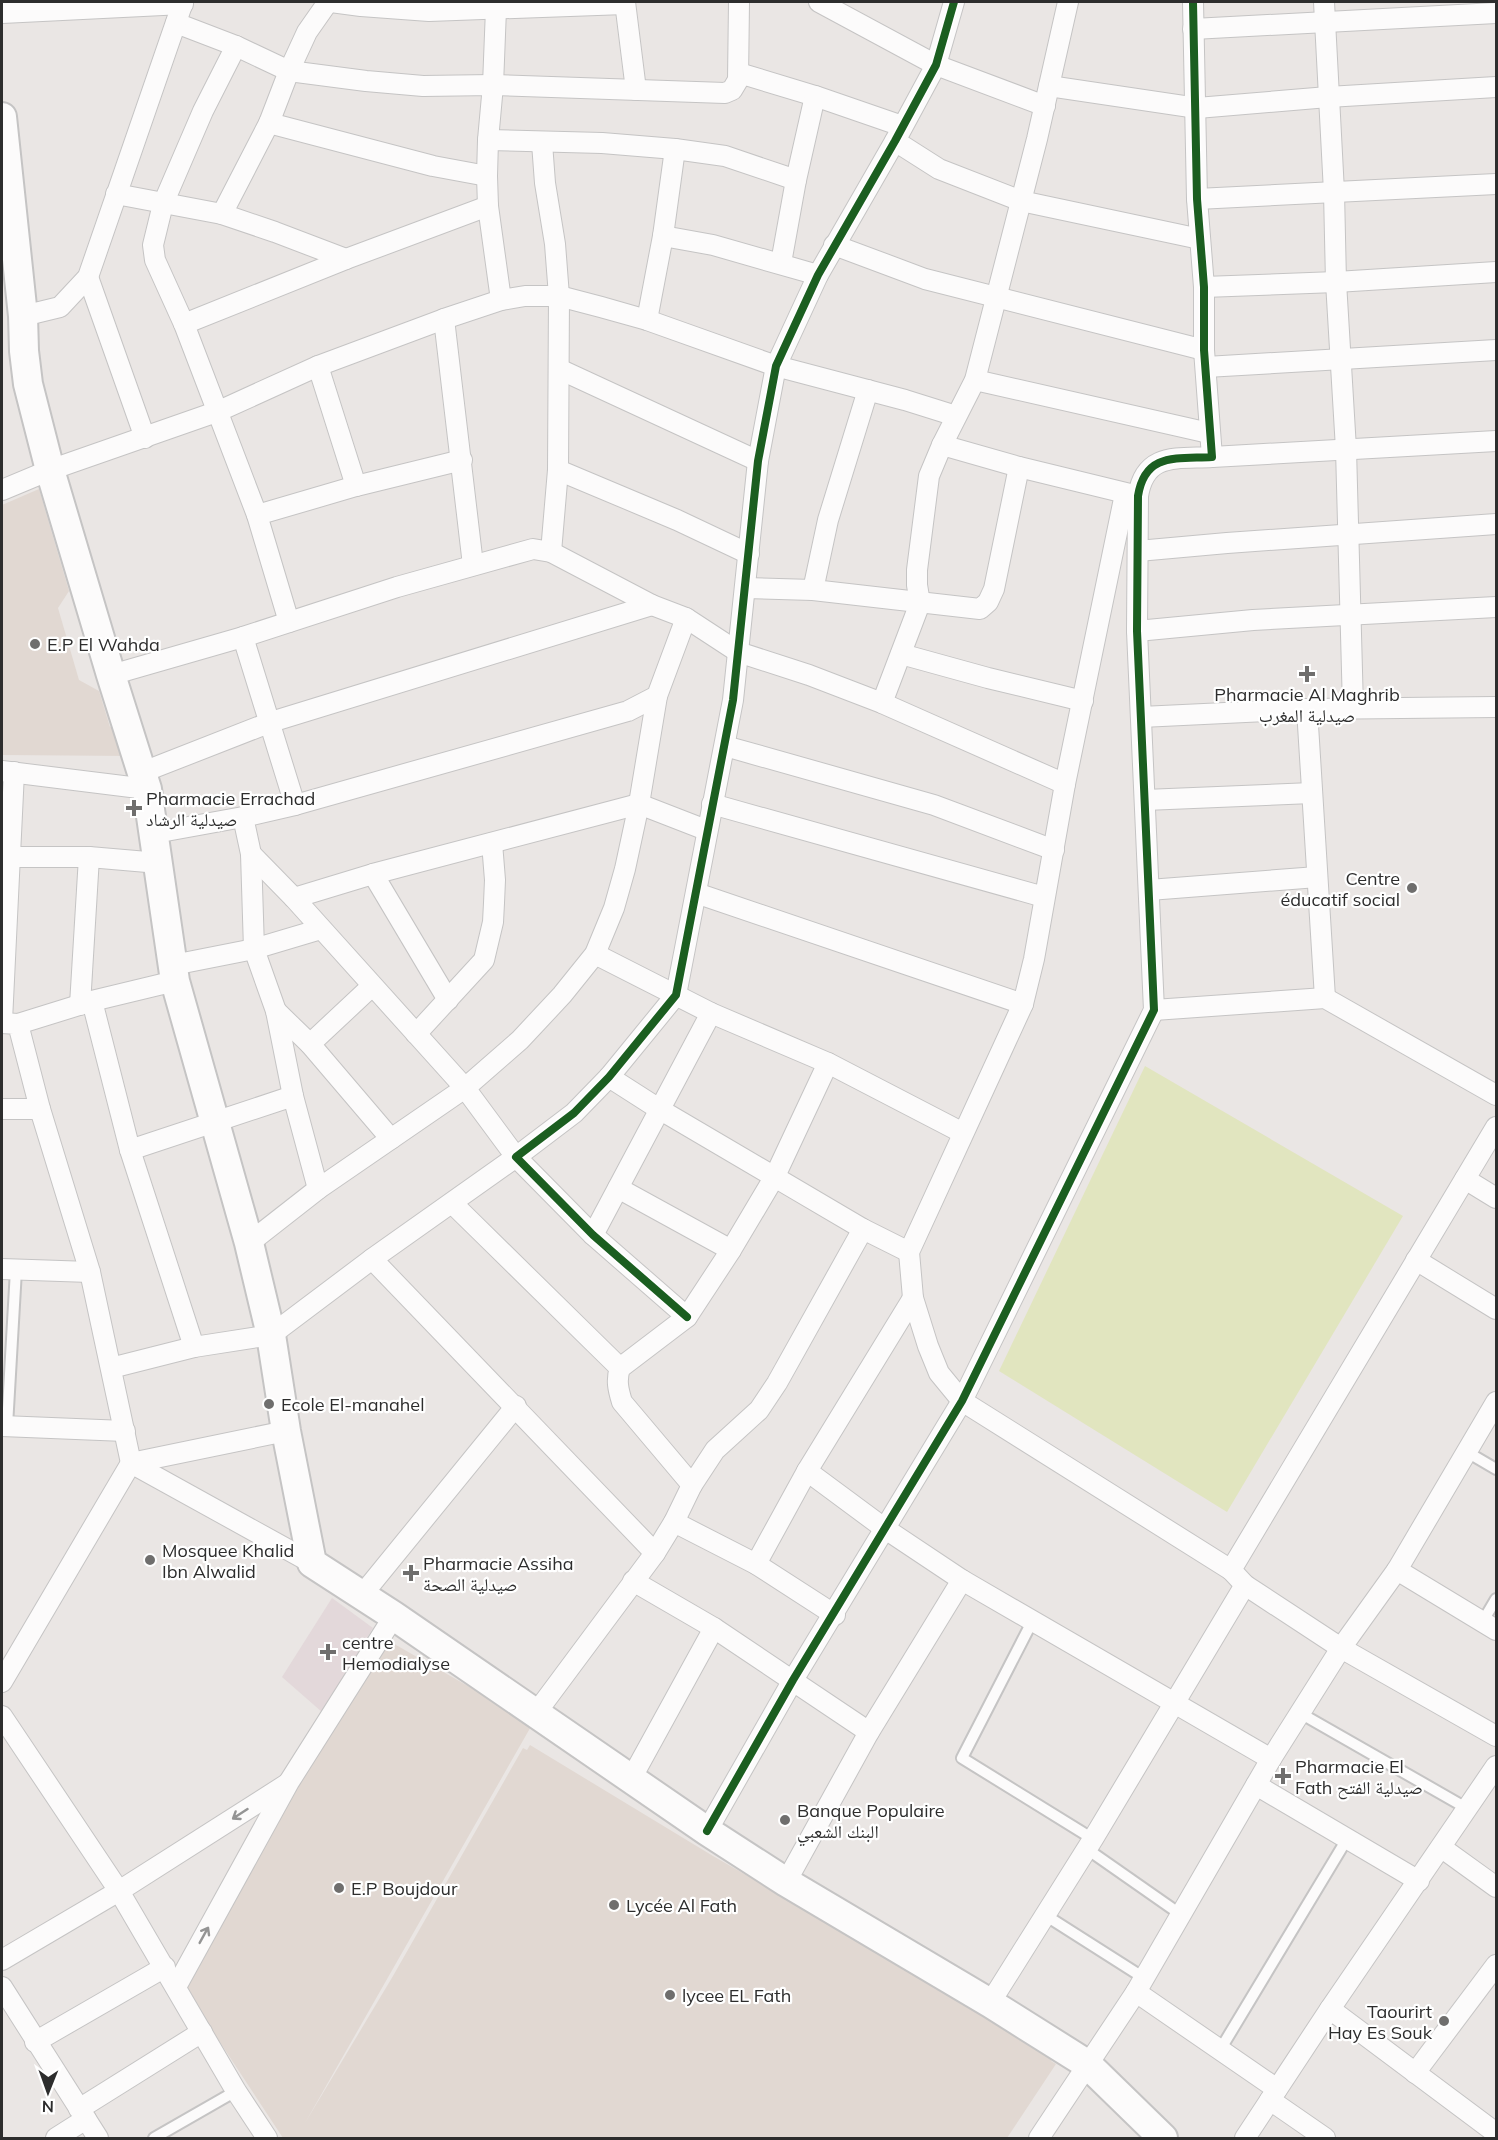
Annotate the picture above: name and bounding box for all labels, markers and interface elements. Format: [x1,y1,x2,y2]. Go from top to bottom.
place label: E.P El Wahda [47,633,160,656]
marker: E.P El Wahda [28,637,42,651]
marker: Pharmacie Al Maghrib صيدلية المغرب [1300,667,1314,681]
place label: Pharmacie Al Maghrib صيدلية المغرب [1214,683,1400,727]
place label: Pharmacie Errachad صيدلية الرشاد [146,787,315,831]
marker: Pharmacie Errachad صيدلية الرشاد [127,801,141,815]
place label: Centre éducatif social [1281,867,1400,911]
marker: Centre éducatif social [1405,881,1419,895]
place label: Ecole El-manahel [281,1393,424,1416]
marker: Ecole El-manahel [262,1397,276,1411]
place label: Mosquee Khalid Ibn Alwalid [162,1539,294,1583]
place label: Pharmacie Assiha صيدلية الصحة [423,1552,574,1596]
marker: Mosquee Khalid Ibn Alwalid [143,1553,157,1567]
marker: Pharmacie Assiha صيدلية الصحة [404,1566,418,1580]
place label: centre Hemodialyse [342,1631,450,1675]
marker: centre Hemodialyse [319,1643,337,1661]
place label: Pharmacie El Fath صيدلية الفتح [1295,1755,1423,1800]
marker: Pharmacie El Fath صيدلية الفتح [1276,1769,1290,1783]
place label: Banque Populaire البنك الشعبي [797,1799,945,1846]
one-way arrow [232,1808,249,1820]
marker: Banque Populaire البنك الشعبي [778,1813,792,1827]
place label: E.P Boujdour [351,1877,458,1900]
marker: E.P Boujdour [332,1881,346,1895]
place label: Lycée Al Fath [626,1894,737,1917]
marker: Lycée Al Fath [607,1898,621,1912]
one-way arrow [199,1927,210,1945]
place label: lycee EL Fath [682,1984,791,2007]
marker: lycee EL Fath [663,1988,677,2002]
place label: Taourirt Hay Es Souk [1328,2000,1433,2044]
marker: Taourirt Hay Es Souk [1437,2014,1451,2028]
north arrow [18,2062,78,2122]
text: N [42,2097,54,2117]

